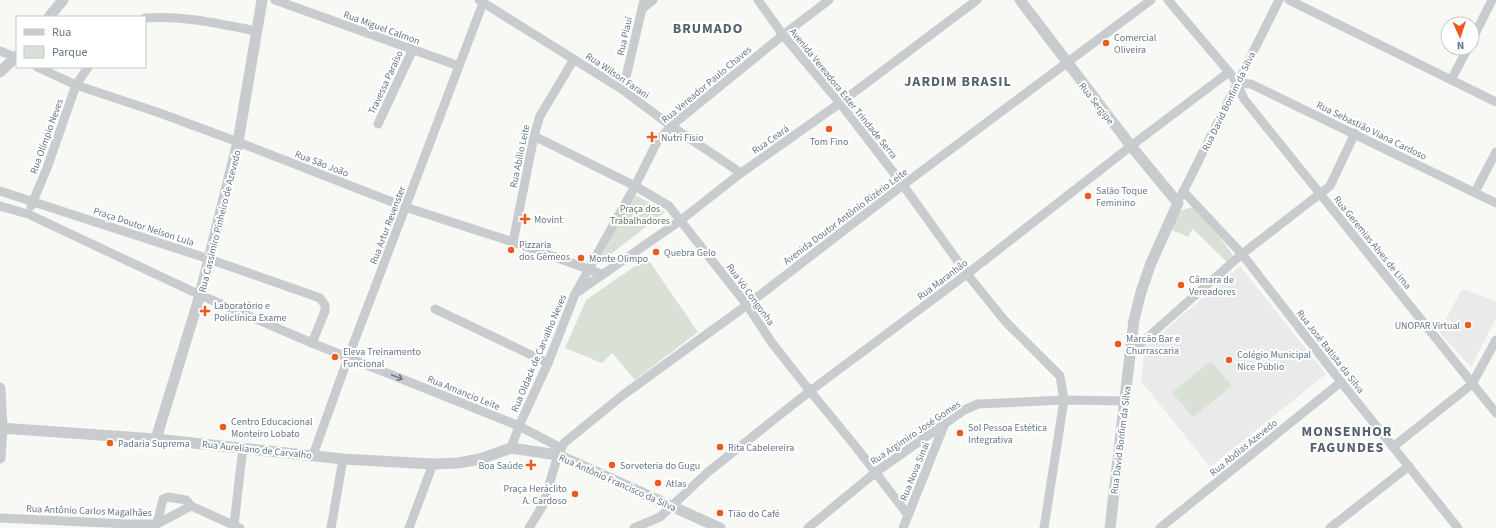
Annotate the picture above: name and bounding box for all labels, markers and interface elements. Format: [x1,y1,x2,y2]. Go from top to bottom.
street label: Rua Miguel Calmon [341,8,422,48]
street label: Rua Piauí [614,15,636,57]
legend [16,16,146,68]
north arrow [1440,16,1480,56]
district label: BRUMADO [673,19,743,39]
text: Rua [52,24,71,41]
street label: Avenida Vereadora Ester Trindade Serra [786,25,900,162]
place label: Comercial Oliveira [1114,31,1157,57]
marker: Comercial Oliveira [1101,38,1111,48]
text: N [1456,38,1465,53]
street label: Rua Vereador Paulo Chaves [659,43,755,127]
text: Parque [52,44,88,61]
street label: Travessa Paraíso [365,48,407,117]
street label: Rua Wilson Farani [583,49,652,102]
street label: Rua David Bonfim da Silva [1199,49,1259,153]
district label: JARDIM BRASIL [904,72,1012,92]
street label: Rua Sergipe [1075,80,1117,128]
street label: Rua Olímpio Neves [27,97,67,176]
street label: Rua Sebastião Viana Cardoso [1314,98,1429,164]
street label: Rua Ceará [749,122,792,158]
street label: Rua Abílio Leite [506,123,534,189]
marker: Tom Fino [824,124,834,134]
marker: Nutri Fisio [646,131,658,143]
place label: Nutri Fisio [661,131,704,145]
place label: Tom Fino [810,135,848,149]
street label: Rua São João [293,147,351,181]
street label: Rua Cassimiro Pinheiro de Azevedo [195,149,244,294]
street label: Avenida Doutor Antônio Rizério Leite [780,165,911,268]
street label: Rua Artur Revenster [367,184,409,266]
place label: Salão Toque Feminino [1096,184,1147,210]
marker: Salão Toque Feminino [1083,191,1093,201]
street label: Rua Geremias Alves de Lima [1330,193,1414,292]
park label: Praça dos Trabalhadores [610,202,670,228]
street label: Praça Doutor Nelson Lula [91,204,196,250]
marker: Movint [519,213,531,225]
place label: Movint [534,213,563,227]
place label: Pizzaria dos Gêmeos [519,238,570,264]
marker: Pizzaria dos Gêmeos [506,245,516,255]
place label: Quebra Gelo [664,246,716,260]
marker: Quebra Gelo [651,247,661,257]
place label: Monte Olimpo [589,252,648,266]
marker: Monte Olimpo [576,253,586,263]
street label: Rua Maranhão [914,256,971,303]
street label: Rua Vó Congonha [723,261,777,328]
place label: Câmara de Vereadores [1189,273,1236,299]
marker: Câmara de Vereadores [1176,280,1186,290]
street label: Rua Oldack de Carvalho Neves [508,292,570,414]
place label: Laboratório e Policlínica Exame [214,299,287,325]
marker: Laboratório e Policlínica Exame [199,305,211,317]
street label: Rua José Batista da Silva [1293,307,1367,396]
place label: UNOPAR Virtual [1395,319,1460,333]
marker: UNOPAR Virtual [1463,320,1473,330]
place label: Marcão Bar e Churrascaria [1126,332,1180,358]
marker: Marcão Bar e Churrascaria [1113,339,1123,349]
place label: Eleva Treinamento Funcional [343,345,421,371]
place label: Colégio Municipal Nice Públio [1237,348,1312,374]
marker: Eleva Treinamento Funcional [330,352,340,362]
marker: Colégio Municipal Nice Públio [1224,355,1234,365]
street label: Rua Amancio Leite [425,372,502,414]
one-way arrow [390,374,402,382]
street label: Rua David Bonfim da Silva [1107,385,1135,495]
street label: Rua Argimiro José Gomes [868,397,964,468]
place label: Centro Educacional Monteiro Lobato [231,415,313,441]
street label: Rua Abdias Azevedo [1207,416,1280,480]
place label: Sol Pessoa Estética Integrativa [968,421,1047,447]
marker: Centro Educacional Monteiro Lobato [218,422,228,432]
district label: MONSENHOR FAGUNDES [1302,422,1392,458]
marker: Sol Pessoa Estética Integrativa [955,428,965,438]
place label: Padaria Suprema [118,437,190,451]
street label: Rua Aureliano de Carvalho [201,437,312,463]
marker: Padaria Suprema [105,438,115,448]
street label: Rua Nova Sinai [897,440,933,503]
place label: Rita Cabelereira [728,441,794,455]
marker: Rita Cabelereira [715,442,725,452]
street label: Rua Antônio Francisco da Silva [557,451,678,515]
place label: Boa Saúde [478,459,523,473]
place label: Sorveteria do Gugu [620,459,700,473]
marker: Boa Saúde [526,460,536,470]
marker: Sorveteria do Gugu [607,460,617,470]
place label: Atlas [666,477,686,491]
marker: Atlas [653,478,663,488]
place label: Praça Heráclito A. Cardoso [504,482,567,508]
marker: Praça Heráclito A. Cardoso [570,489,580,499]
street label: Rua Antônio Carlos Magalhães [26,502,152,520]
place label: Tião do Café [728,507,780,521]
marker: Tião do Café [715,508,725,518]

